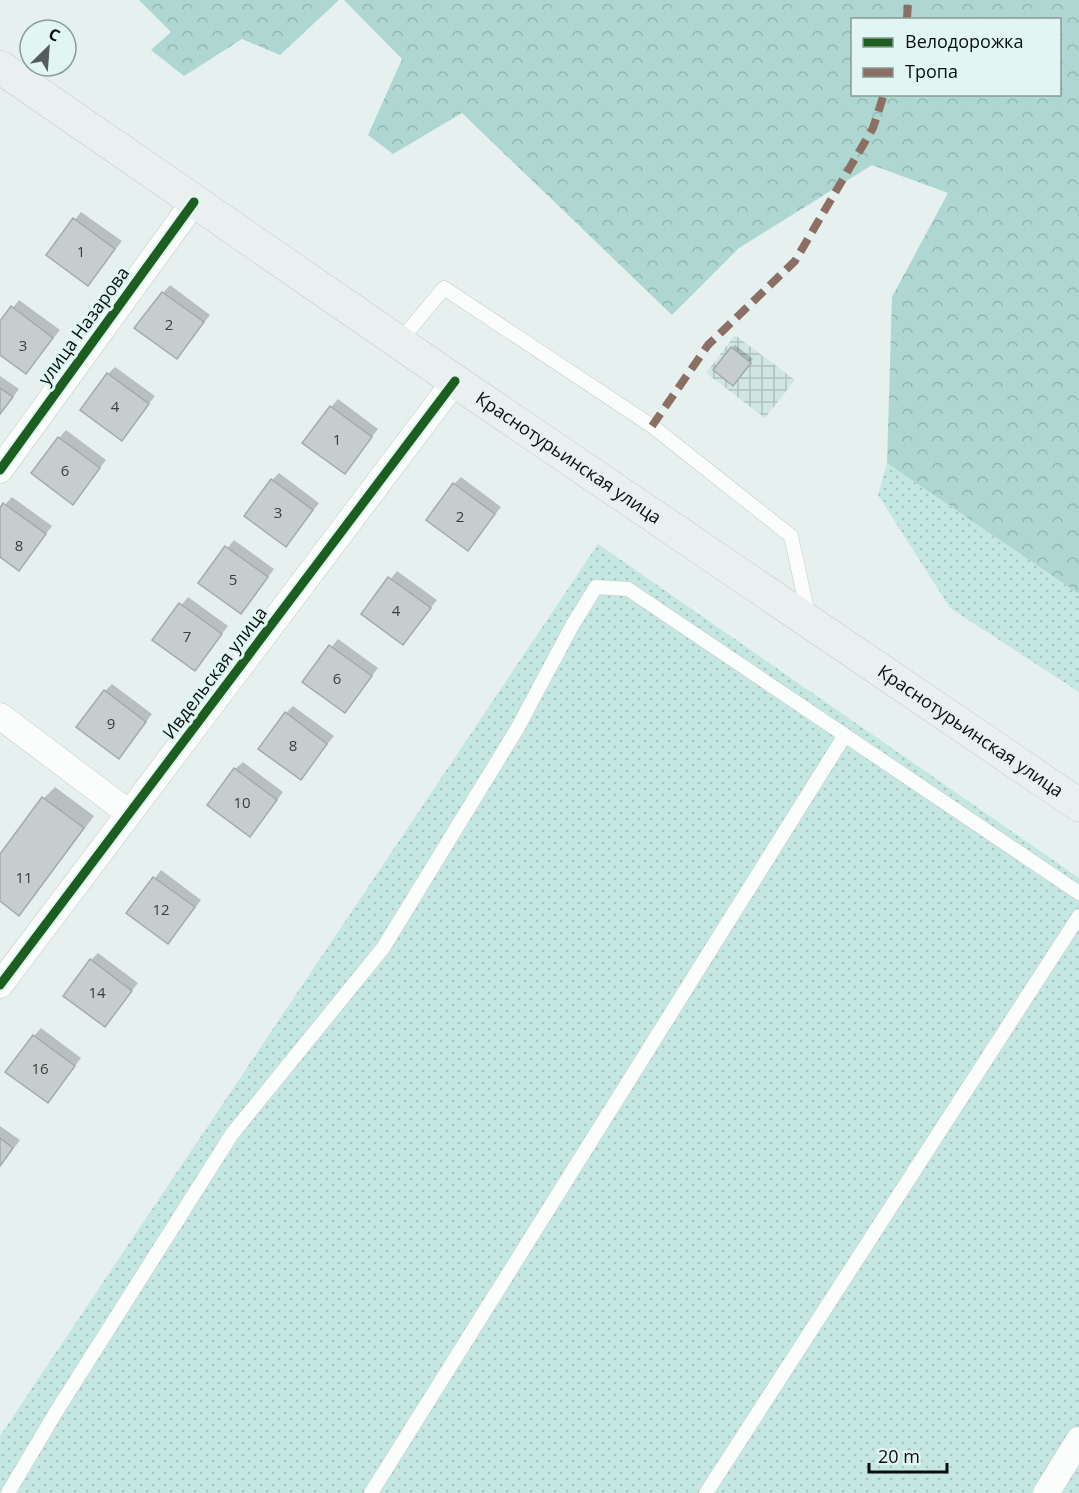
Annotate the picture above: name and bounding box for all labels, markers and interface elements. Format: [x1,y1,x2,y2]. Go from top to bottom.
north arrow [18,18,78,78]
legend [851,18,1061,96]
text: С [45,22,64,47]
text: Велодорожка [905,29,1023,53]
text: Тропа [905,59,958,83]
house number: 1 [77,241,85,261]
street label: улица Назарова [32,261,134,389]
house number: 2 [165,314,173,334]
house number: 3 [19,335,27,355]
street label: Краснотурьинская улица [471,386,667,529]
house number: 4 [111,396,120,416]
house number: 1 [333,429,341,449]
house number: 6 [61,460,69,480]
house number: 3 [274,502,282,522]
house number: 2 [456,506,464,526]
house number: 8 [15,535,23,555]
house number: 5 [229,569,237,589]
house number: 4 [392,600,401,620]
street label: Ивдельская улица [156,601,272,744]
house number: 7 [183,626,191,646]
street label: Краснотурьинская улица [873,659,1069,802]
house number: 6 [333,668,341,688]
house number: 9 [107,713,115,733]
house number: 8 [289,735,297,755]
house number: 10 [233,792,251,812]
house number: 11 [15,867,33,887]
house number: 12 [152,899,170,919]
house number: 14 [88,982,106,1002]
house number: 16 [31,1058,49,1078]
scale bar [869,1436,947,1474]
text: 20 m [878,1444,920,1468]

